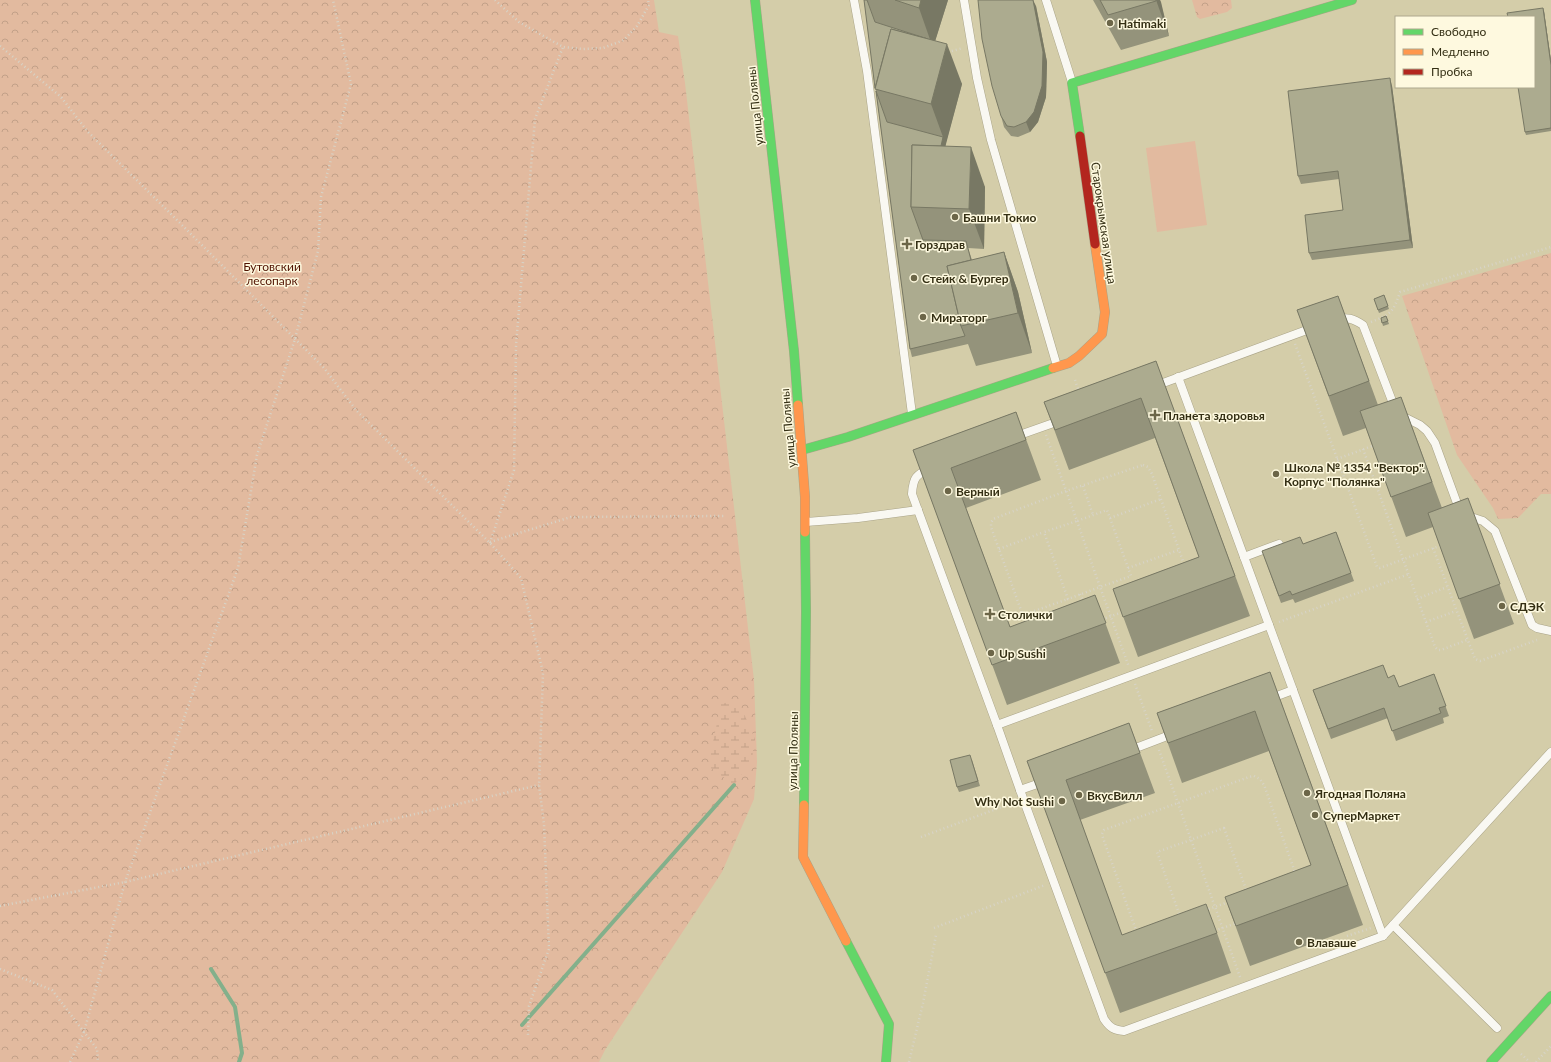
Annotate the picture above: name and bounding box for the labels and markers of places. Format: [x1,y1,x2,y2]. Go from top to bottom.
place label: Hatimaki [1118,16,1166,31]
marker: Hatimaki [1105,18,1115,28]
place label: Башни Токио [963,210,1037,225]
marker: Башни Токио [950,212,960,222]
place label: Горздрав [915,237,965,252]
marker: Горздрав [902,239,912,249]
place label: Стейк & Бургер [922,271,1009,286]
marker: Стейк & Бургер [909,273,919,283]
place label: Мираторг [931,310,987,325]
marker: Мираторг [918,312,928,322]
place label: Планета здоровья [1163,408,1265,423]
marker: Планета здоровья [1150,410,1160,420]
place label: Школа № 1354 "Вектор". Корпус "Полянка" [1284,460,1425,489]
marker: Школа № 1354 "Вектор". Корпус "Полянка" [1271,469,1281,479]
place label: Верный [956,484,1000,499]
marker: Верный [943,486,953,496]
place label: СДЭК [1510,599,1545,614]
marker: СДЭК [1497,601,1507,611]
place label: Столички [998,607,1052,622]
marker: Столички [985,609,995,619]
place label: Up Sushi [999,646,1046,661]
marker: Up Sushi [986,648,996,658]
place label: Ягодная Поляна [1314,786,1406,801]
place label: ВкусВилл [1087,788,1142,803]
marker: Ягодная Поляна [1302,788,1312,798]
marker: ВкусВилл [1074,790,1084,800]
place label: Why Not Sushi [974,794,1054,809]
marker: Why Not Sushi [1057,796,1067,806]
place label: СуперМаркет [1323,808,1401,823]
marker: СуперМаркет [1310,810,1320,820]
place label: Влаваше [1307,935,1357,950]
marker: Влаваше [1294,937,1304,947]

